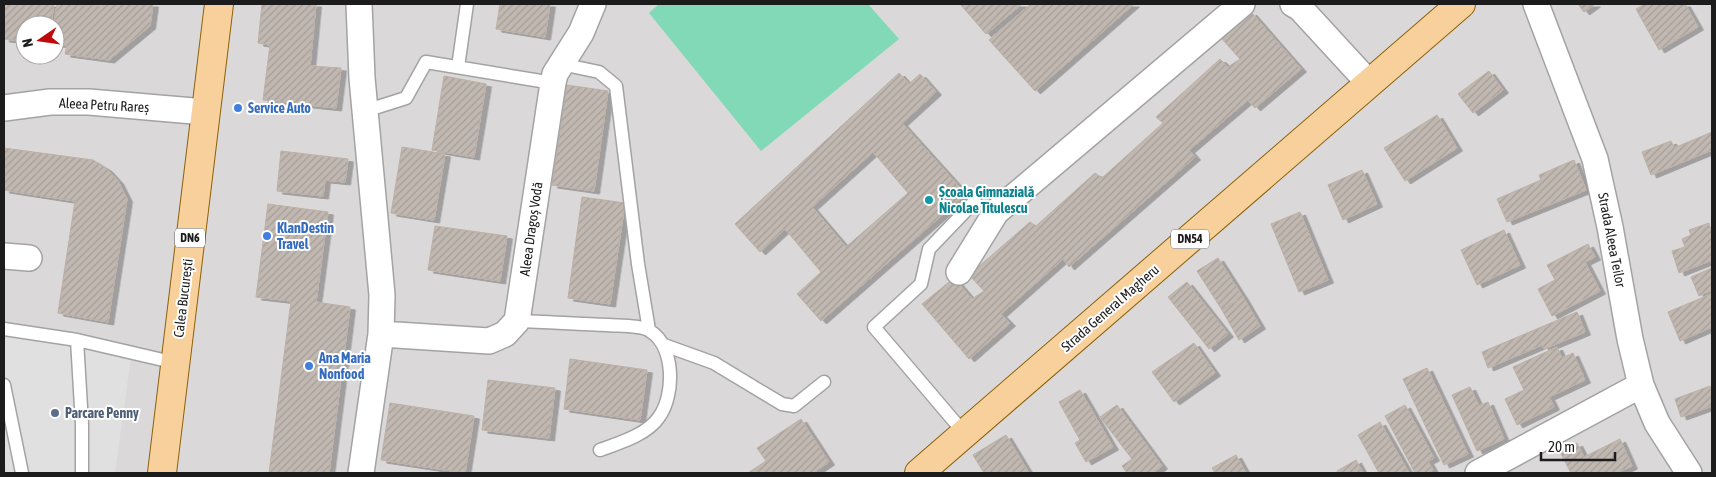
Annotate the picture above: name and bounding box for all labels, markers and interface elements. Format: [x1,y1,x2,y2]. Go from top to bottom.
north arrow [15,15,65,65]
text: N [19,37,36,49]
street label: Aleea Petru Rareș [58,95,150,115]
place label: Service Auto [248,100,311,116]
marker: Service Auto [232,102,244,114]
street label: Aleea Dragoș Vodă [516,181,546,277]
place label: Școala Gimnazială Nicolae Titulescu [939,184,1035,216]
street label: Strada Aleea Teilor [1595,191,1629,289]
marker: Școala Gimnazială Nicolae Titulescu [923,194,935,206]
place label: KlanDestin Travel [277,220,334,252]
road number: DN6 [175,228,205,248]
marker: KlanDestin Travel [261,230,273,242]
road number: DN54 [1171,230,1209,248]
street label: Calea București [170,258,196,338]
street label: Strada General Magheru [1058,261,1162,355]
place label: Ana Maria Nonfood [318,350,371,382]
marker: Ana Maria Nonfood [303,360,315,372]
place label: Parcare Penny [65,405,139,421]
marker: Parcare Penny [49,407,61,419]
scale bar [1541,430,1615,462]
text: 20 m [1548,438,1575,455]

